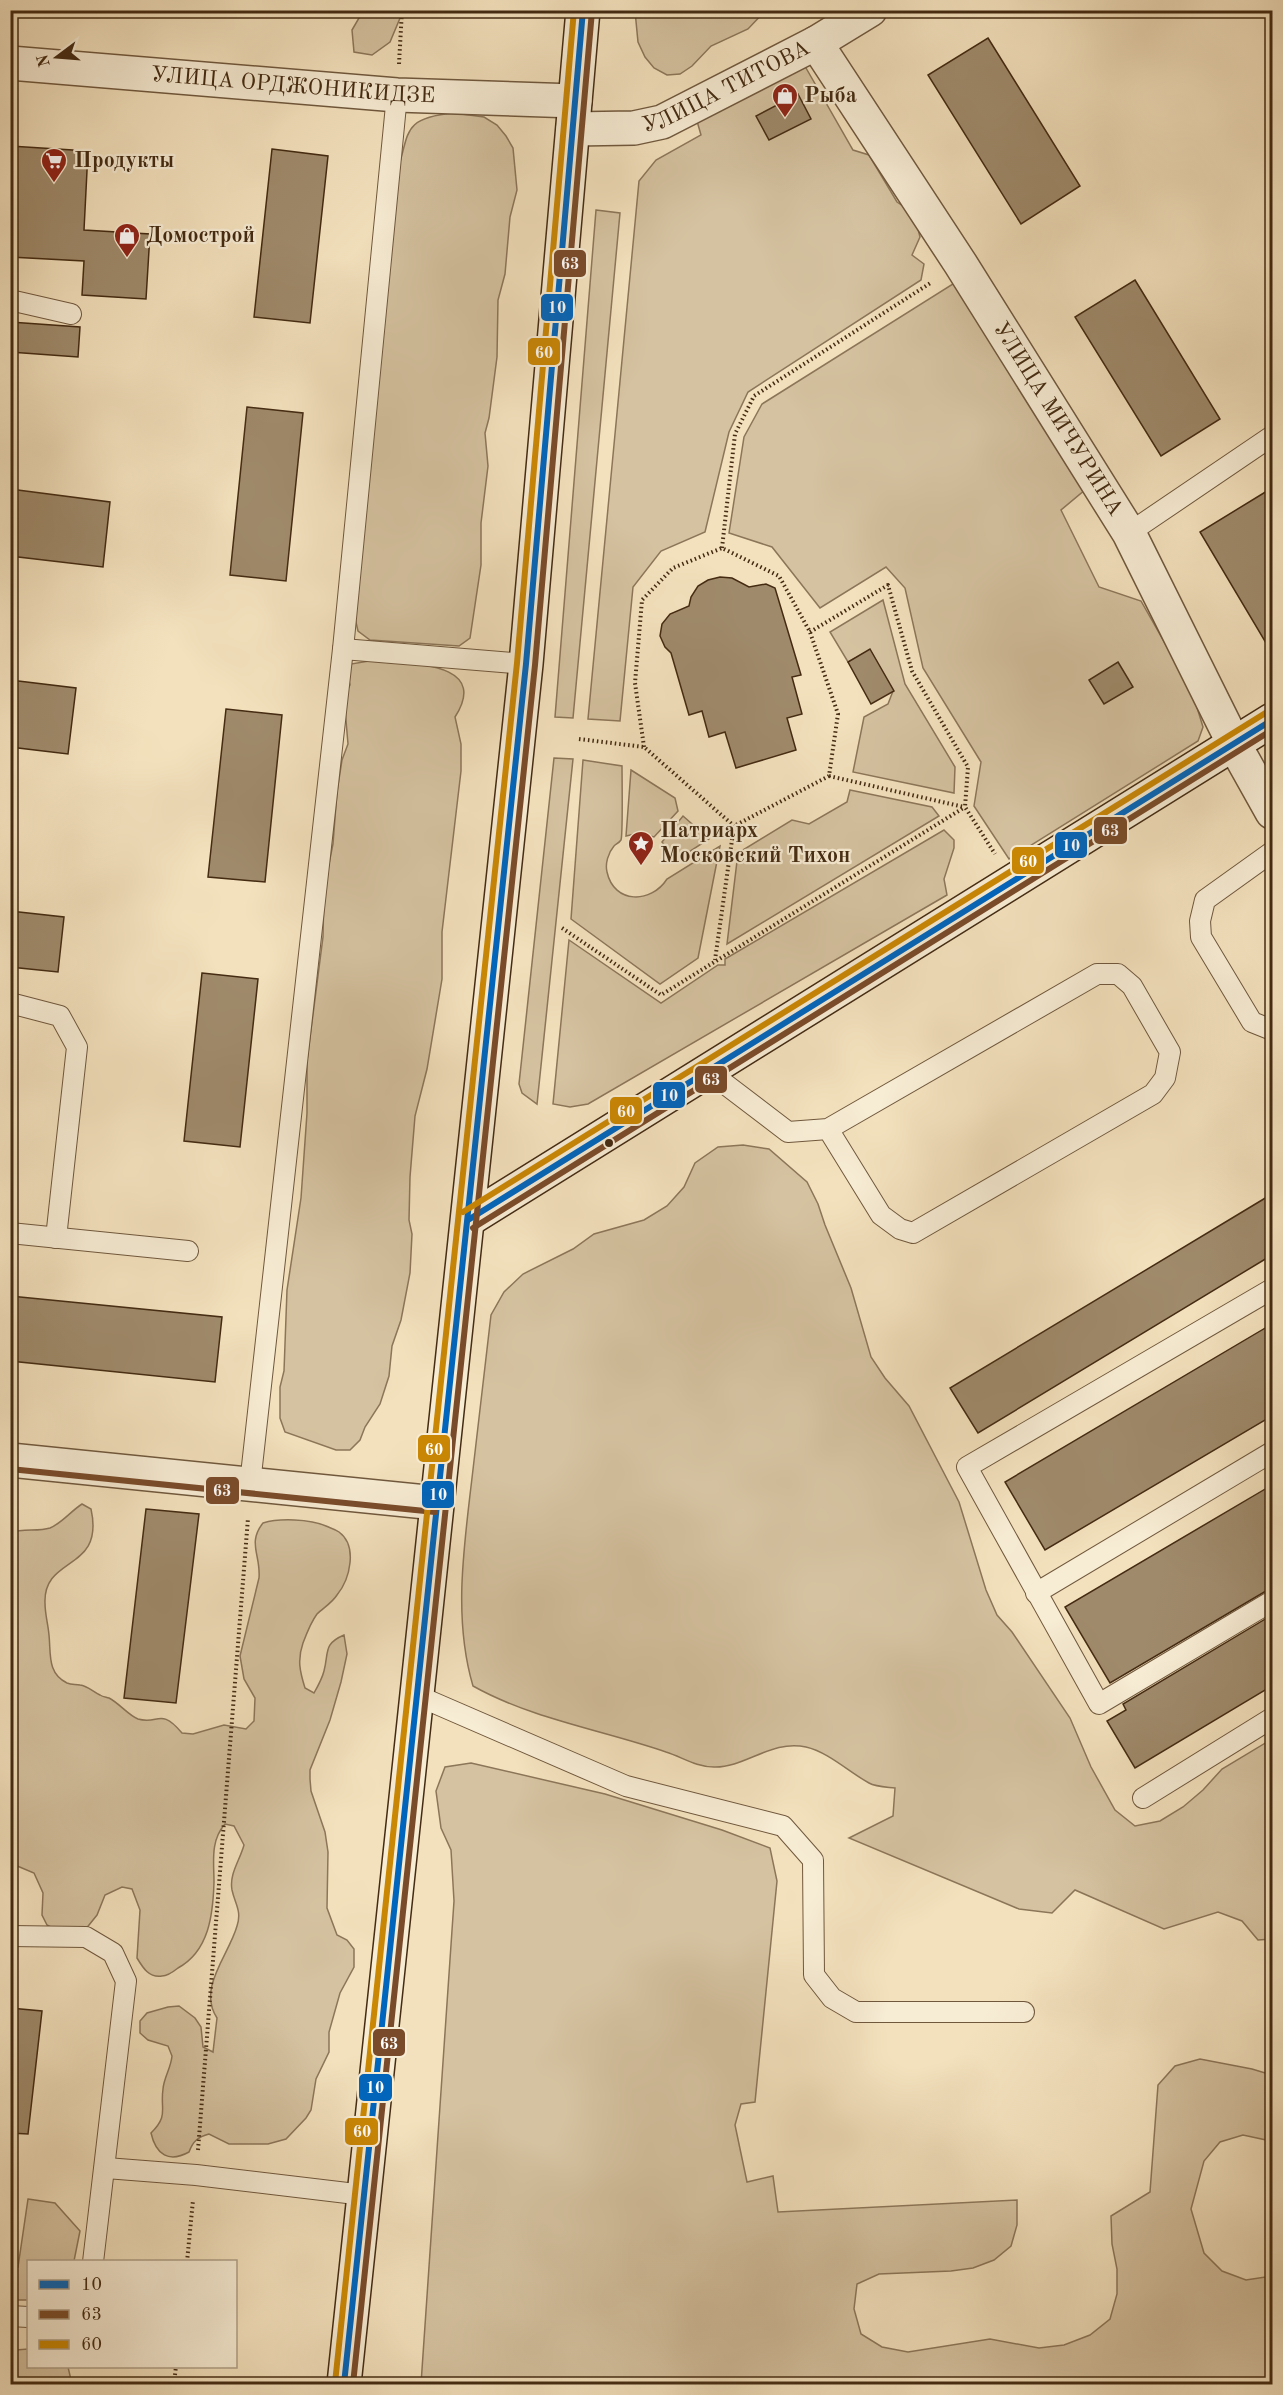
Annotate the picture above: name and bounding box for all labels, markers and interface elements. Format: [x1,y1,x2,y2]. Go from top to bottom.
north arrow [27,27,87,87]
street label: УЛИЦА ТИТОВА [640,37,814,137]
text: N [35,52,54,69]
street label: УЛИЦА ОРДЖОНИКИДЗЕ [150,64,435,107]
shop icon: Рыба [770,81,800,119]
place label: Рыба [804,85,857,107]
supermarket icon: Продукты [39,146,69,184]
place label: Продукты [74,150,174,172]
shop icon: Домострой [112,221,142,259]
place label: Домострой [146,225,255,247]
line badge: 63 [553,249,587,278]
text: 63 [561,257,579,273]
line badge: 10 [540,293,574,322]
text: 10 [548,301,566,317]
street label: УЛИЦА МИЧУРИНА [989,318,1127,520]
line badge: 60 [527,337,561,366]
text: 60 [535,346,553,362]
line badge: 63 [1093,816,1128,845]
place label: Патриарх Московский Тихон [660,820,850,867]
text: 63 [1101,824,1119,840]
place icon: Патриарх Московский Тихон [626,829,656,867]
line badge: 10 [1054,831,1088,859]
text: 10 [1062,839,1080,855]
line badge: 60 [1011,846,1045,875]
text: 60 [1019,855,1037,871]
line badge: 63 [694,1065,728,1094]
text: 63 [702,1073,720,1089]
line badge: 10 [652,1081,686,1109]
text: 10 [660,1089,678,1105]
line badge: 60 [609,1096,643,1125]
text: 60 [617,1105,635,1121]
unlabelled marker [603,1137,615,1149]
line badge: 60 [417,1434,451,1463]
text: 60 [425,1443,443,1459]
line badge: 63 [205,1476,240,1505]
line badge: 10 [421,1480,455,1509]
text: 63 [213,1484,231,1500]
text: 10 [429,1488,447,1504]
line badge: 63 [372,2028,406,2057]
text: 63 [380,2037,398,2053]
line badge: 10 [358,2073,393,2102]
text: 10 [366,2081,384,2097]
line badge: 60 [344,2117,379,2146]
text: 60 [353,2125,371,2141]
legend [27,2260,237,2368]
text: 10 [81,2276,102,2294]
text: 63 [81,2306,102,2324]
text: 60 [81,2336,102,2354]

